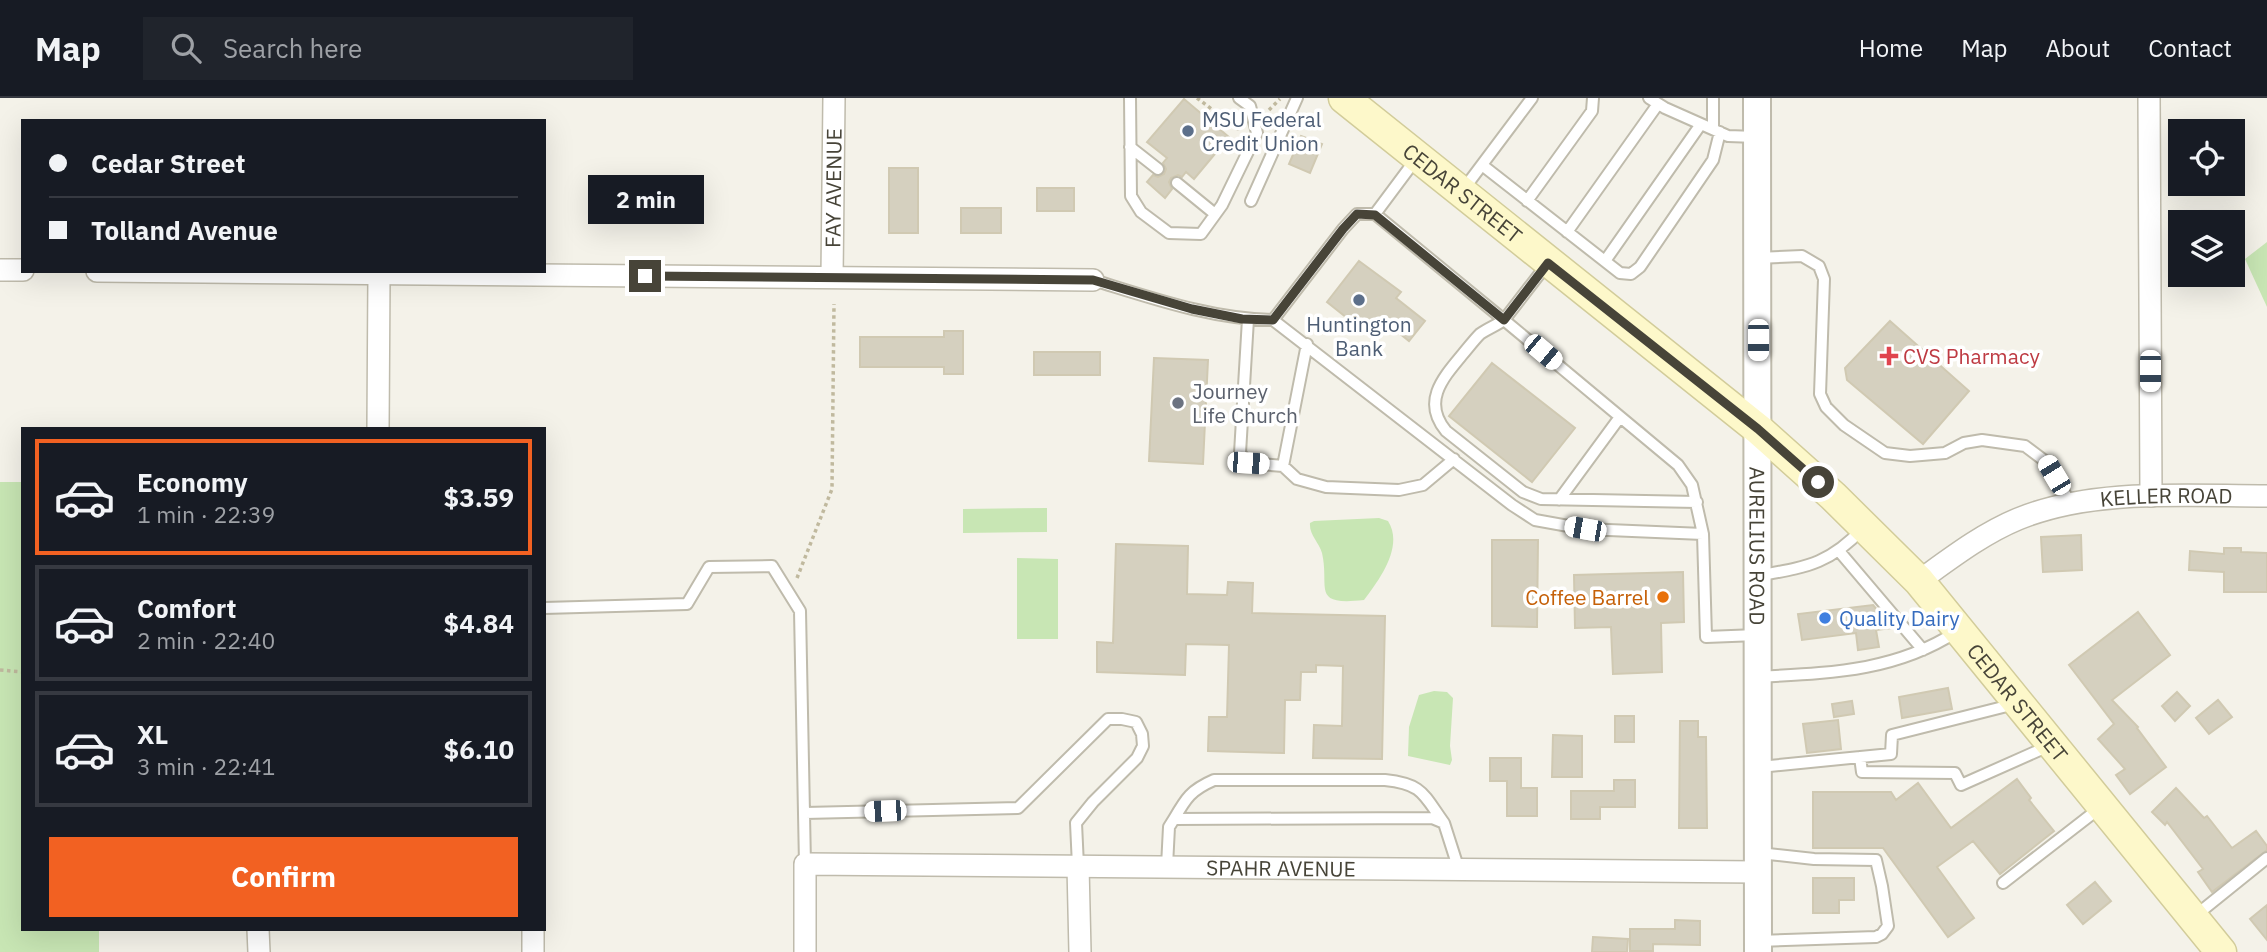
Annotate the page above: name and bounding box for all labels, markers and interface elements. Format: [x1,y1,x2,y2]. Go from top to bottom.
search box [143,17,633,80]
text: Map [35,27,101,70]
icon: search [167,29,205,67]
text: Search here [223,31,362,65]
text: Home [1859,32,1923,64]
text: Map [1961,32,2007,64]
text: About [2045,32,2110,64]
text: Contact [2148,32,2232,64]
place label: MSU Federal Credit Union [1202,105,1322,157]
map controls [2168,119,2245,287]
button: locate [2168,119,2245,196]
marker: MSU Federal Credit Union [1180,123,1196,139]
street label: FAY AVENUE [818,128,848,248]
street label: CEDAR STREET [1397,137,1528,249]
text: Cedar Street [91,146,245,180]
callout: 2 min [587,174,703,223]
text: 2 min [616,184,676,214]
button: layers [2168,210,2245,287]
text: Tolland Avenue [91,213,278,247]
route end [629,260,661,292]
marker: Huntington Bank [1351,292,1367,308]
place label: Huntington Bank [1306,310,1412,362]
car [1748,319,1769,361]
car [1521,330,1566,374]
place label: CVS Pharmacy [1903,342,2040,370]
marker: CVS Pharmacy [1881,348,1897,364]
car [2140,350,2161,392]
place label: Journey Life Church [1192,377,1298,429]
marker: Journey Life Church [1170,395,1186,411]
car [1227,451,1270,475]
car [2035,452,2074,498]
text: Economy [137,465,248,499]
icon: car [53,466,116,529]
route start [1802,466,1834,498]
street label: AURELIUS ROAD [1743,467,1772,625]
text: $3.59 [444,480,514,514]
street label: KELLER ROAD [2098,481,2233,513]
text: 1 min · 22:39 [137,499,275,529]
car [1563,515,1608,543]
place label: Coffee Barrel [1525,583,1649,611]
marker: Coffee Barrel [1655,589,1671,605]
text: Comfort [137,591,236,625]
icon: car [53,592,116,655]
place label: Quality Dairy [1839,604,1960,632]
text: $4.84 [444,606,514,640]
marker: Quality Dairy [1817,610,1833,626]
text: 2 min · 22:40 [137,625,275,655]
street label: CEDAR STREET [1961,637,2074,767]
text: XL [137,717,168,751]
icon: car [53,718,116,781]
text: $6.10 [444,732,514,766]
text: 3 min · 22:41 [137,751,275,781]
car [864,800,907,822]
button: Confirm [49,837,518,917]
street label: SPAHR AVENUE [1206,853,1356,883]

